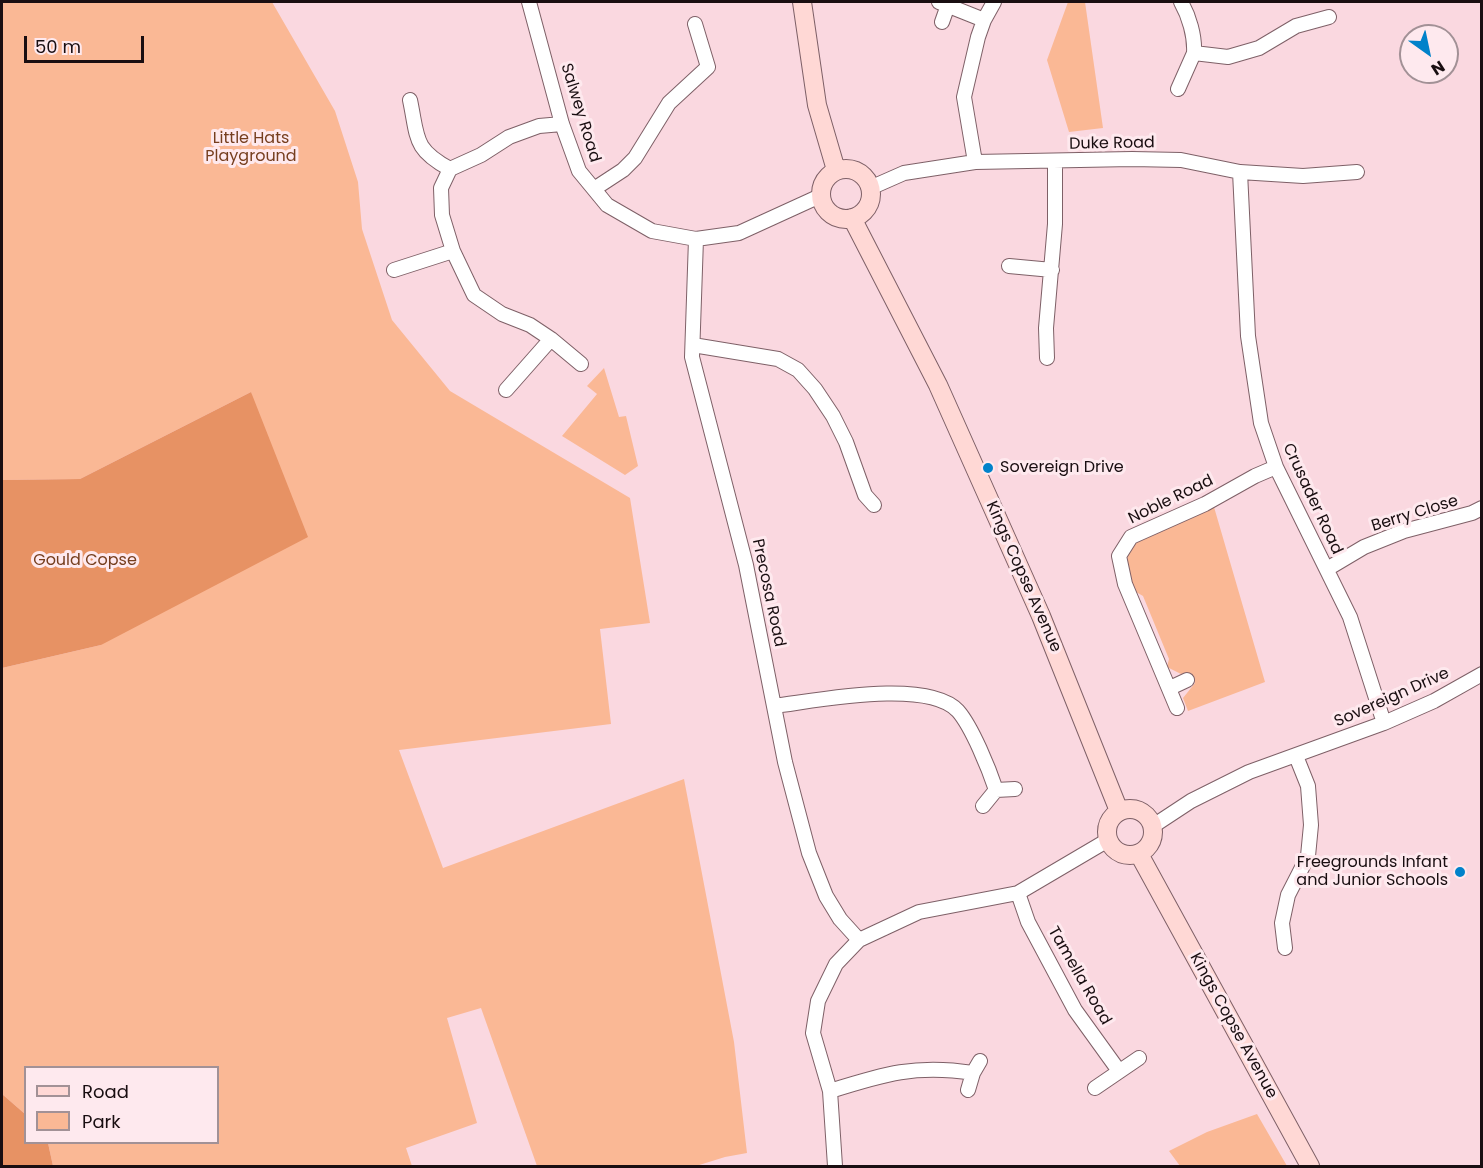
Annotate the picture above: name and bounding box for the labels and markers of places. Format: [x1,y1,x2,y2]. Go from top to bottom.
place label: Sovereign Drive [1000,458,1124,478]
marker: Sovereign Drive [981,461,995,475]
place label: Freegrounds Infant and Junior Schools [1296,853,1448,891]
marker: Freegrounds Infant and Junior Schools [1453,865,1467,879]

